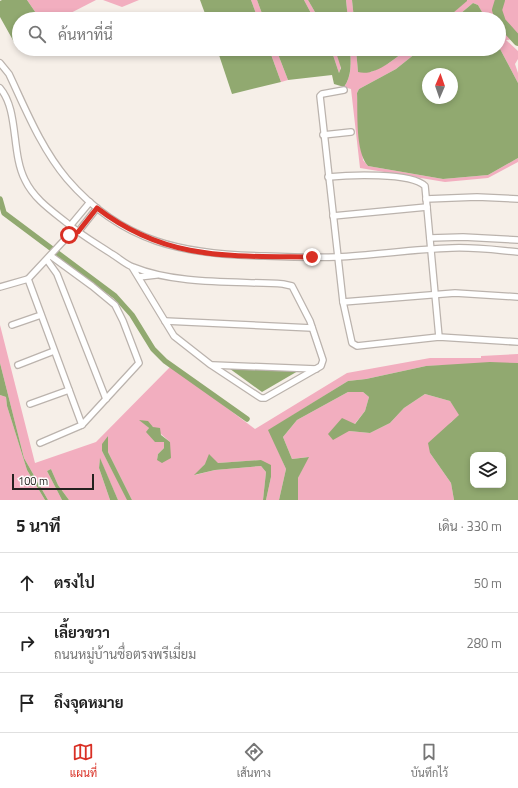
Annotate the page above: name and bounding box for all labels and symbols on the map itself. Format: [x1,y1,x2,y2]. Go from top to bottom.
north arrow [422,68,458,104]
route start [60,226,78,244]
route end [303,248,321,266]
scale bar [12,472,94,491]

